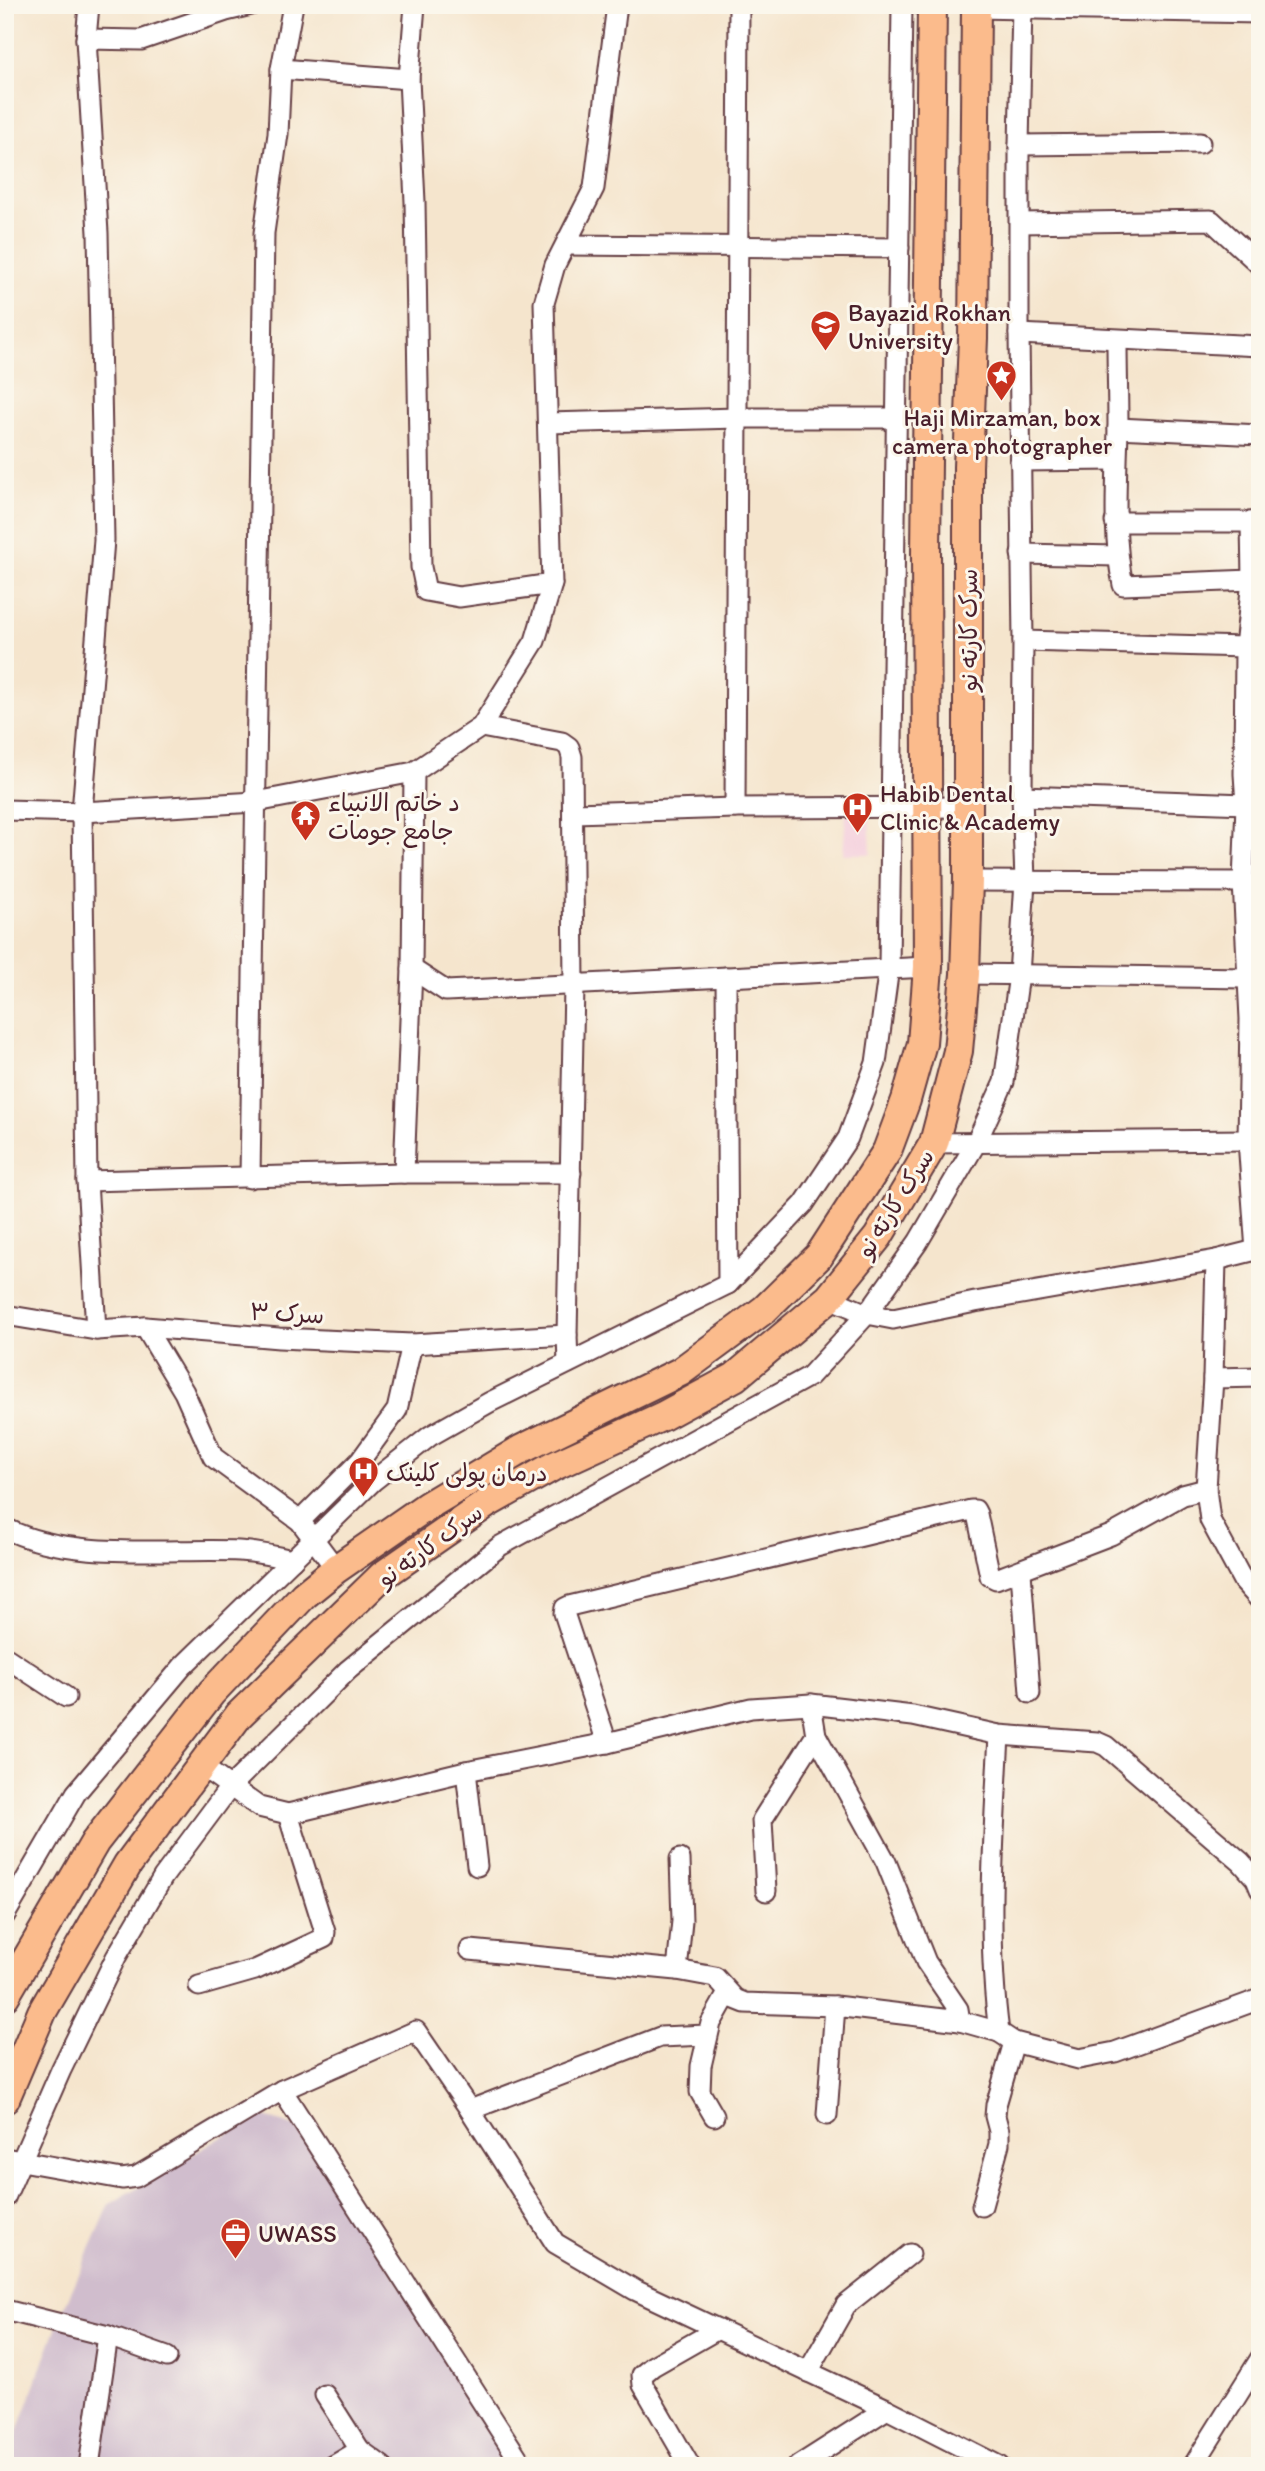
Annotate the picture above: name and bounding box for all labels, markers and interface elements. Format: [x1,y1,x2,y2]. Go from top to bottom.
place label: Bayazid Rokhan University [848,298,1011,355]
school or university icon: Bayazid Rokhan University [808,309,842,353]
place icon: Haji Mirzaman, box camera photographer [985,358,1019,402]
place label: Haji Mirzaman, box camera photographer [892,403,1112,460]
street label: سرک کارته نو [954,569,984,693]
place label: Habib Dental Clinic & Academy [880,779,1060,836]
place label: د خاتم الانبیاء جامع جومات [328,788,460,848]
hospital icon: Habib Dental Clinic & Academy [840,790,874,834]
temple icon: د خاتم الانبیاء جامع جومات [288,799,322,843]
street label: سرک کارته نو [849,1143,941,1265]
street label: سرک ۳ [249,1297,325,1329]
hospital icon: درمان پولی کلینک [346,1455,380,1499]
place label: درمان پولی کلینک [386,1458,548,1488]
street label: سرک کارته نو [370,1497,489,1595]
office icon: UWASS [218,2216,252,2260]
place label: UWASS [258,2219,337,2248]

